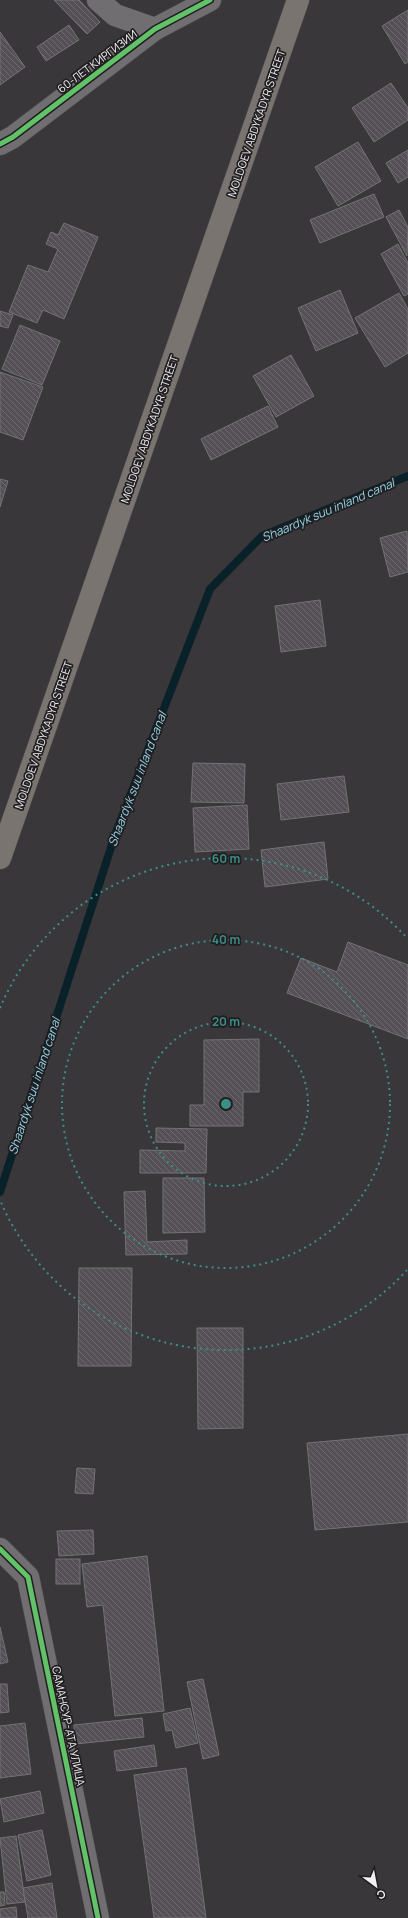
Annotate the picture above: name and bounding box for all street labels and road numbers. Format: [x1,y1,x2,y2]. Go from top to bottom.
street label: 60-ЛЕТ КИРГИЗИИ [54,26,140,96]
street label: MOLDOEV ABDYKADYR STREET [224,47,289,199]
street label: MOLDOEV ABDYKADYR STREET [117,353,182,505]
street label: MOLDOEV ABDYKADYR STREET [11,659,76,811]
street label: САМАНСУР-АТА УЛИЦА [49,1665,89,1787]

